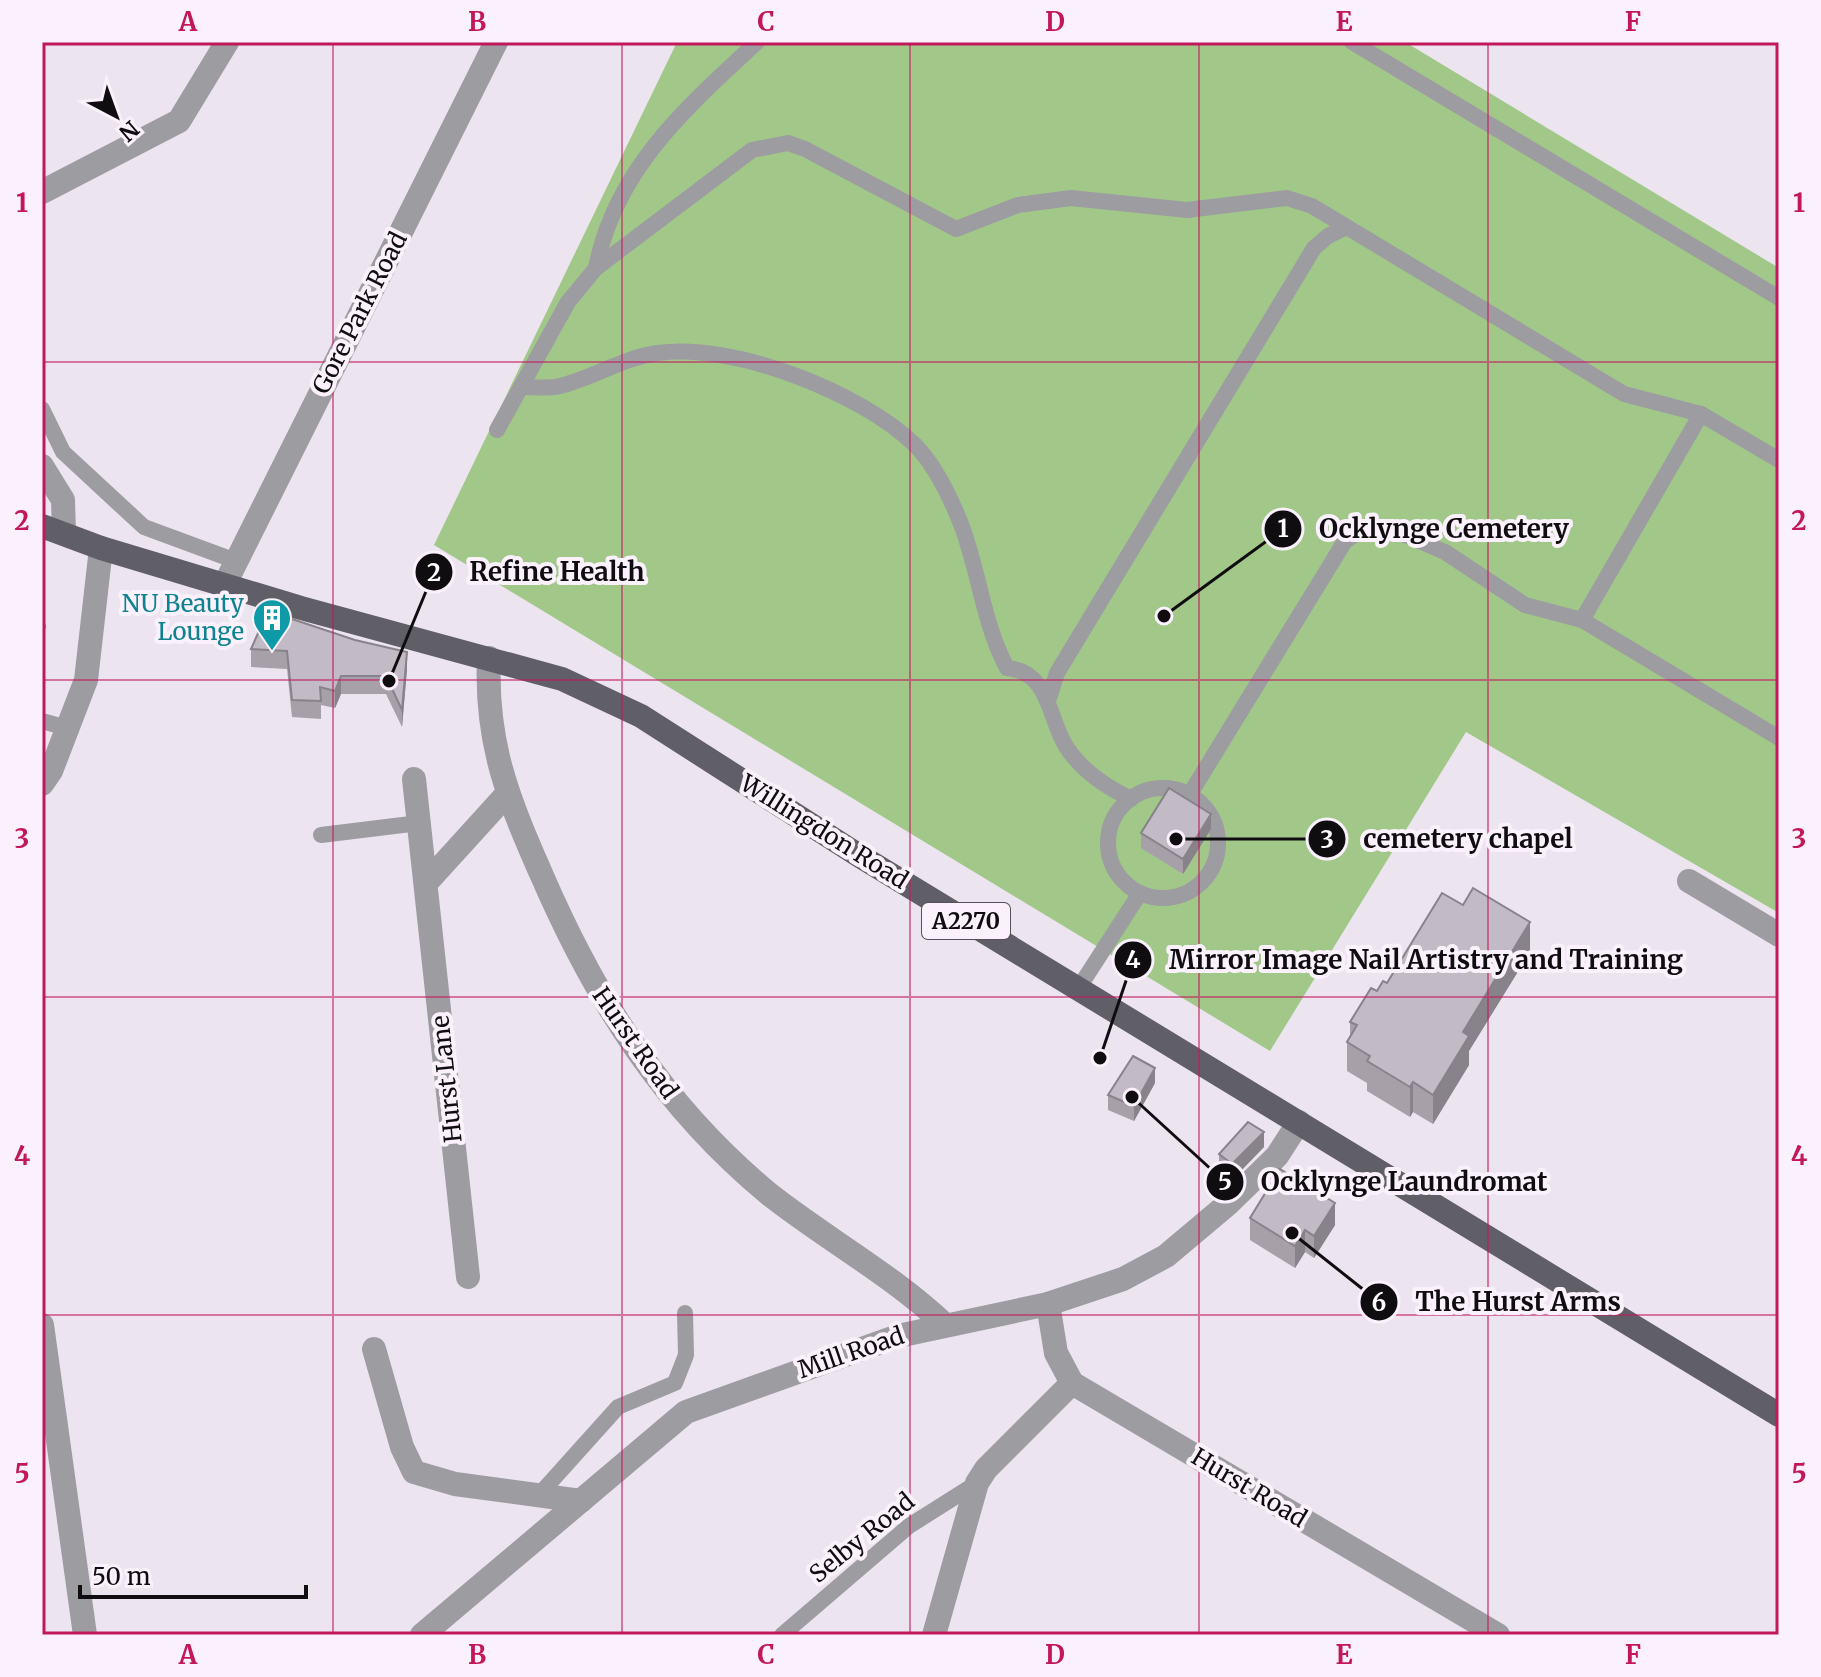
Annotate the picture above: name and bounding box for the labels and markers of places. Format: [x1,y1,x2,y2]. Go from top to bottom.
callout: Ocklynge Cemetery [1263,504,1585,554]
callout: Refine Health [414,547,661,597]
place label: NU Beauty Lounge [122,588,244,647]
building icon: NU Beauty Lounge [251,597,293,652]
callout: cemetery chapel [1307,814,1588,864]
callout: Mirror Image Nail Artistry and Training [1113,935,1699,985]
callout: Ocklynge Laundromat [1205,1157,1564,1207]
callout: The Hurst Arms [1359,1277,1636,1327]

